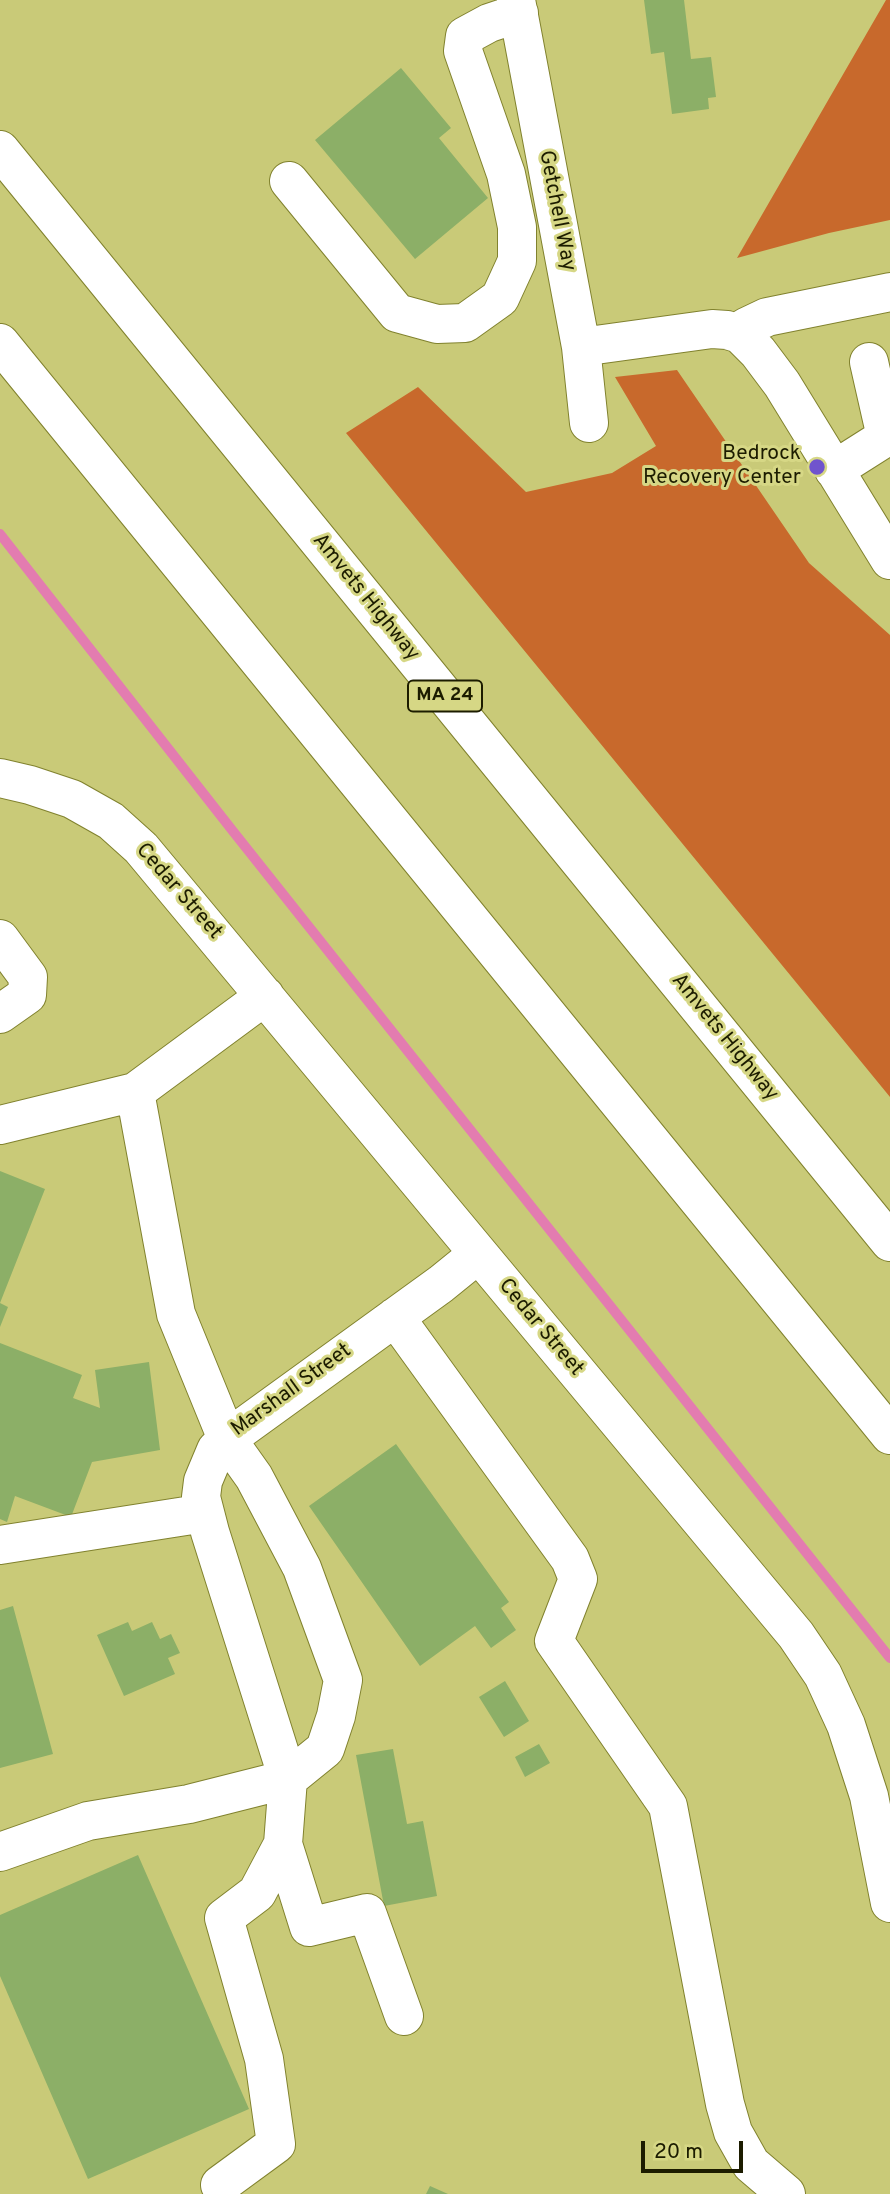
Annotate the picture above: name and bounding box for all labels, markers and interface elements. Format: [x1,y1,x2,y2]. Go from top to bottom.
street label: Getchell Way [532,149,580,273]
place label: Bedrock Recovery Center [643,442,801,492]
marker: Bedrock Recovery Center [807,457,827,477]
street label: Amvets Highway [306,529,424,667]
road number: MA 24 [408,680,482,712]
street label: Cedar Street [129,839,227,945]
street label: Amvets Highway [665,969,783,1107]
street label: Cedar Street [492,1274,588,1382]
street label: Marshall Street [227,1339,357,1443]
scale bar [645,2128,746,2172]
text: 20 m [654,2139,703,2166]

